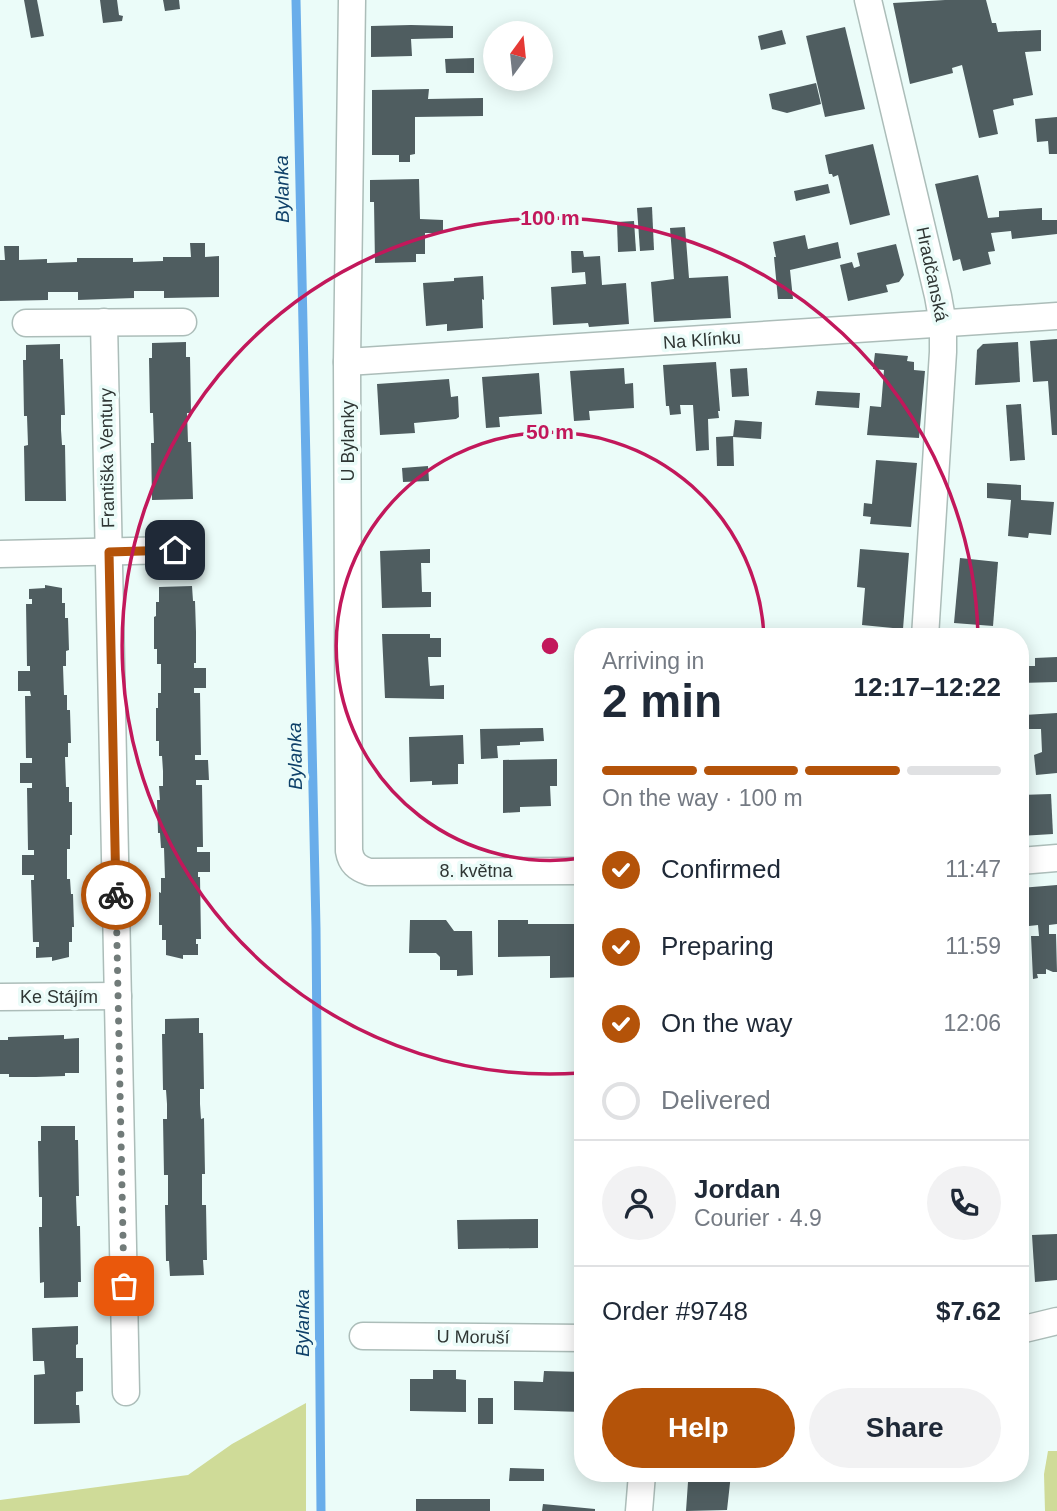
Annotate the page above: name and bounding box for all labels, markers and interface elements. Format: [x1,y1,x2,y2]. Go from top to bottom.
north arrow [483,21,553,91]
map controls [483,21,553,91]
water label: Bylanka [271,155,293,223]
text: 100 m [520,206,580,229]
street label: Hradčanská [912,225,952,324]
street label: Na Klínku [662,327,742,353]
street label: Františka Ventury [96,388,118,528]
street label: U Bylanky [338,400,358,482]
text: 50 m [526,420,574,443]
pin [145,520,205,580]
icon: home [156,531,194,569]
centre of rings [538,634,562,658]
text: Arriving in [602,648,704,674]
text: 12:17–12:22 [854,672,1001,702]
text: 2 min [602,675,722,727]
water label: Bylanka [284,722,306,790]
text: On the way · 100 m [602,785,803,811]
icon: check [602,851,640,889]
text: Confirmed [661,854,781,884]
text: 11:47 [945,856,1001,882]
courier [81,860,151,930]
street label: 8. května [439,861,514,881]
icon: bike [97,876,135,914]
icon: check [602,928,640,966]
text: Preparing [661,931,774,961]
text: 11:59 [945,933,1001,959]
street label: Ke Stájím [20,987,98,1007]
icon: check [602,1005,640,1043]
text: On the way [661,1008,793,1038]
text: 12:06 [943,1010,1001,1036]
text: Delivered [661,1085,771,1115]
button: person [602,1166,676,1240]
button: phone [927,1166,1001,1240]
text: Jordan [694,1174,781,1204]
text: Courier · 4.9 [694,1205,822,1231]
pin [94,1256,154,1316]
icon: bag [105,1267,143,1305]
water label: Bylanka [292,1289,313,1357]
text: Order #9748 [602,1296,748,1326]
text: $7.62 [936,1296,1001,1326]
street label: U Moruší [436,1326,510,1348]
button: Help [602,1388,795,1468]
button: Share [809,1388,1001,1468]

